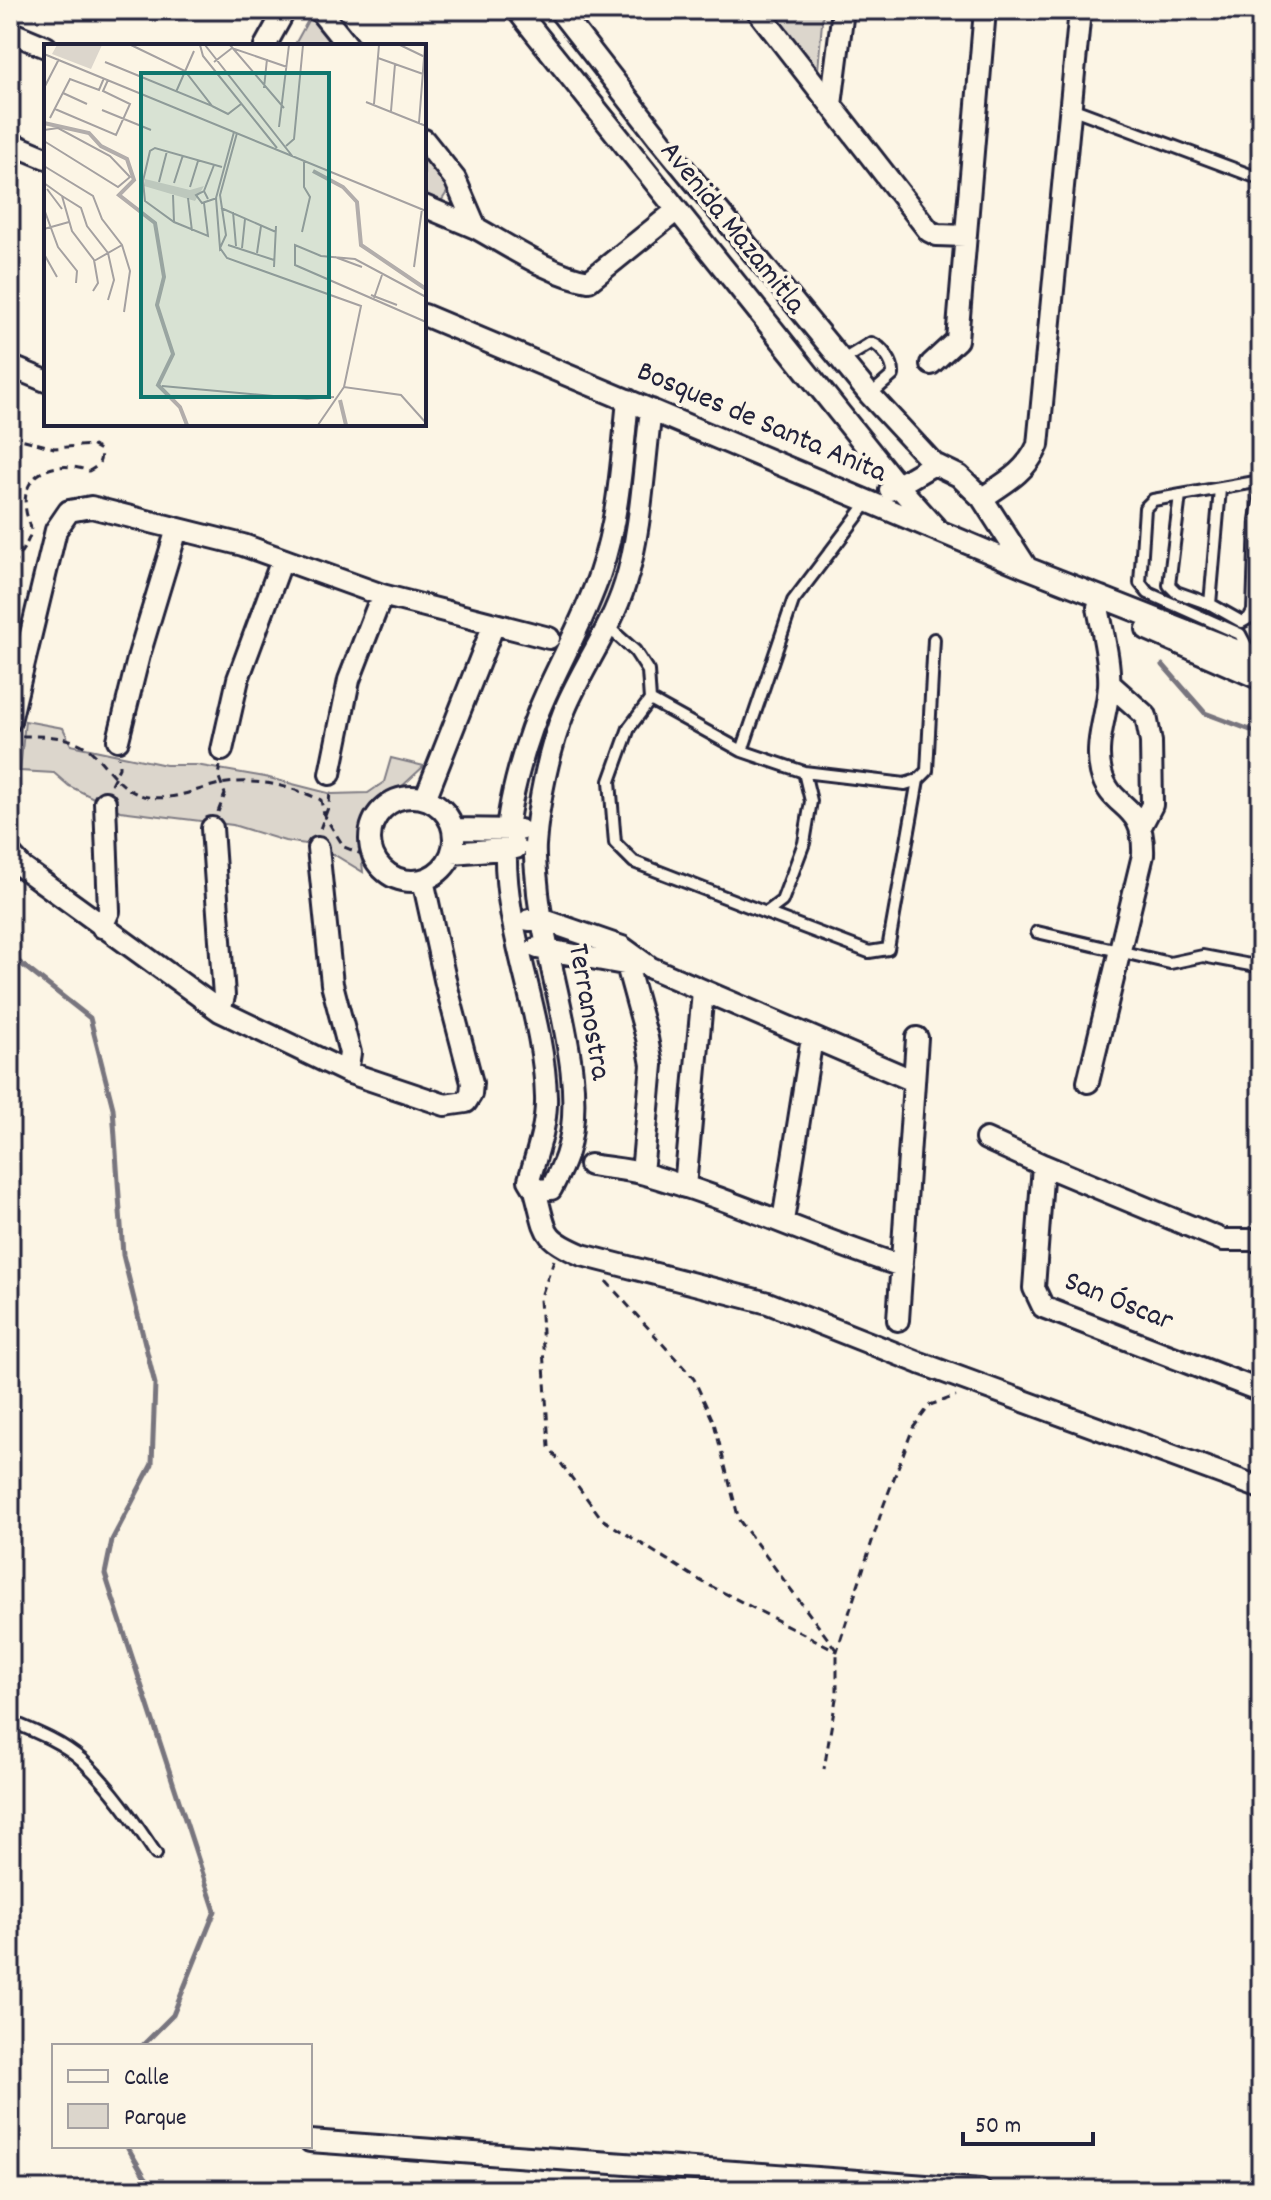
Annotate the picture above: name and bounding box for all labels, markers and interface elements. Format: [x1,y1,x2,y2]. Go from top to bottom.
inset map [44,44,426,426]
street label: Avenida Mazamitla [648,133,815,326]
street label: Bosques de Santa Anita [630,352,893,496]
street label: Terranostra [554,940,620,1084]
street label: San Óscar [1057,1262,1179,1344]
legend [52,2044,312,2148]
text: Calle [124,2062,169,2096]
scale bar [963,2096,1093,2146]
text: Parque [124,2102,187,2136]
text: 50 m [975,2110,1021,2144]

